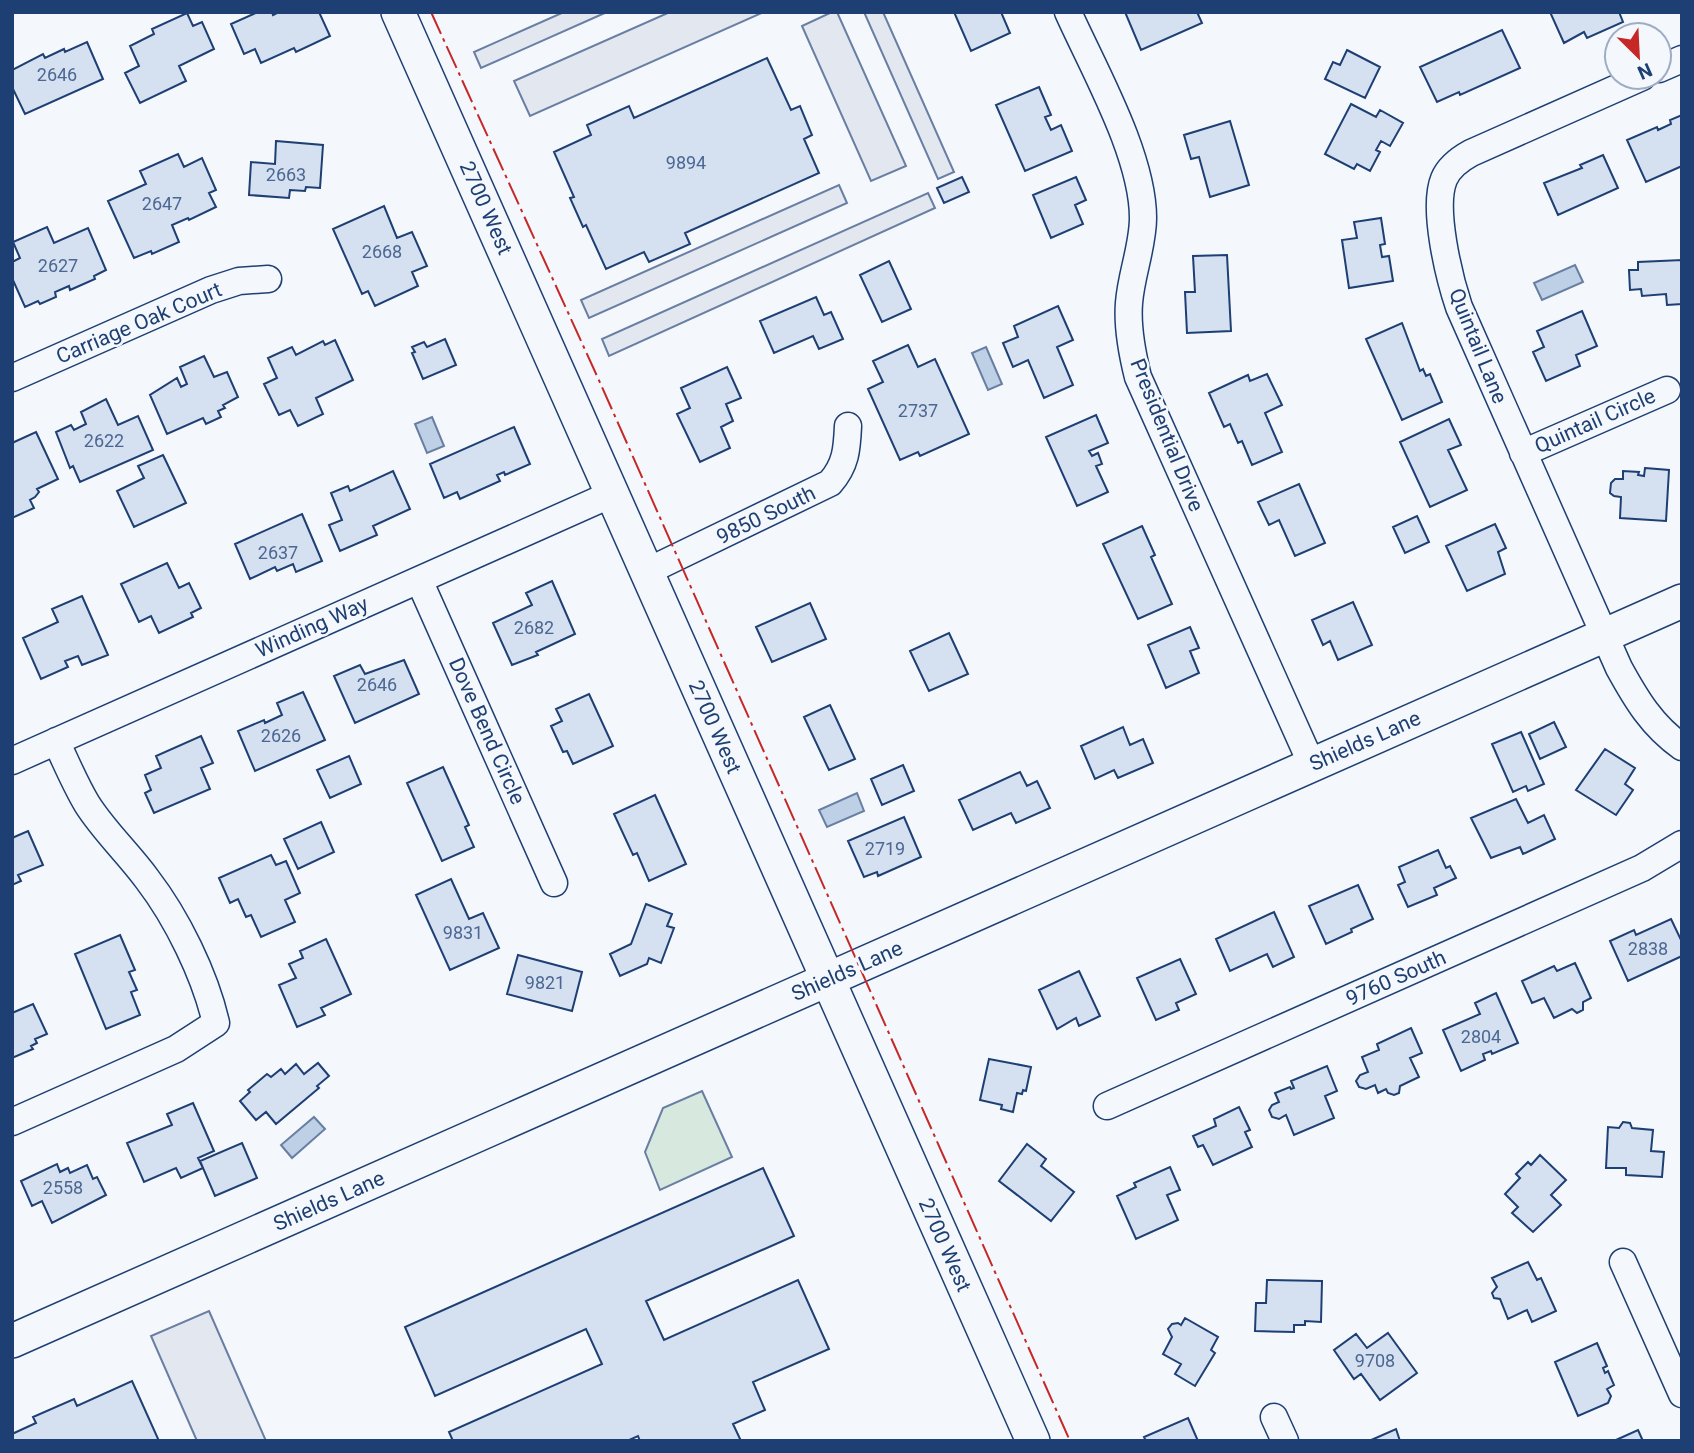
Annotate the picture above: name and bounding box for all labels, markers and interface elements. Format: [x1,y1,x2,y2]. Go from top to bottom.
north arrow [1603,21,1673,91]
text: N [1634,58,1656,84]
house number: 2646 [37,64,77,85]
house number: 9894 [666,152,706,173]
street label: 2700 West [455,158,517,258]
house number: 2663 [266,164,306,185]
house number: 2647 [142,193,182,214]
house number: 2668 [362,241,402,262]
house number: 2627 [38,255,78,276]
street label: Carriage Oak Court [53,277,225,369]
street label: Quintail Lane [1444,285,1512,407]
street label: Presidential Drive [1125,355,1209,515]
street label: Quintail Circle [1531,384,1659,458]
house number: 2737 [898,400,938,421]
house number: 2622 [84,430,124,451]
street label: 9850 South [713,481,819,549]
house number: 2637 [258,542,298,563]
street label: Winding Way [252,592,372,662]
house number: 2682 [514,617,554,638]
street label: Dove Bend Circle [444,654,530,808]
house number: 2646 [357,674,397,695]
street label: 2700 West [684,677,746,777]
street label: Shields Lane [1306,706,1424,776]
house number: 2626 [261,725,301,746]
house number: 2719 [865,838,905,859]
house number: 9831 [443,922,483,943]
street label: Shields Lane [788,936,906,1006]
house number: 2838 [1628,938,1668,959]
street label: 9760 South [1342,945,1450,1011]
house number: 9821 [525,972,565,993]
house number: 2804 [1461,1026,1501,1047]
street label: Shields Lane [270,1166,388,1236]
house number: 2558 [43,1177,83,1198]
street label: 2700 West [914,1195,976,1295]
house number: 9708 [1355,1350,1395,1371]

